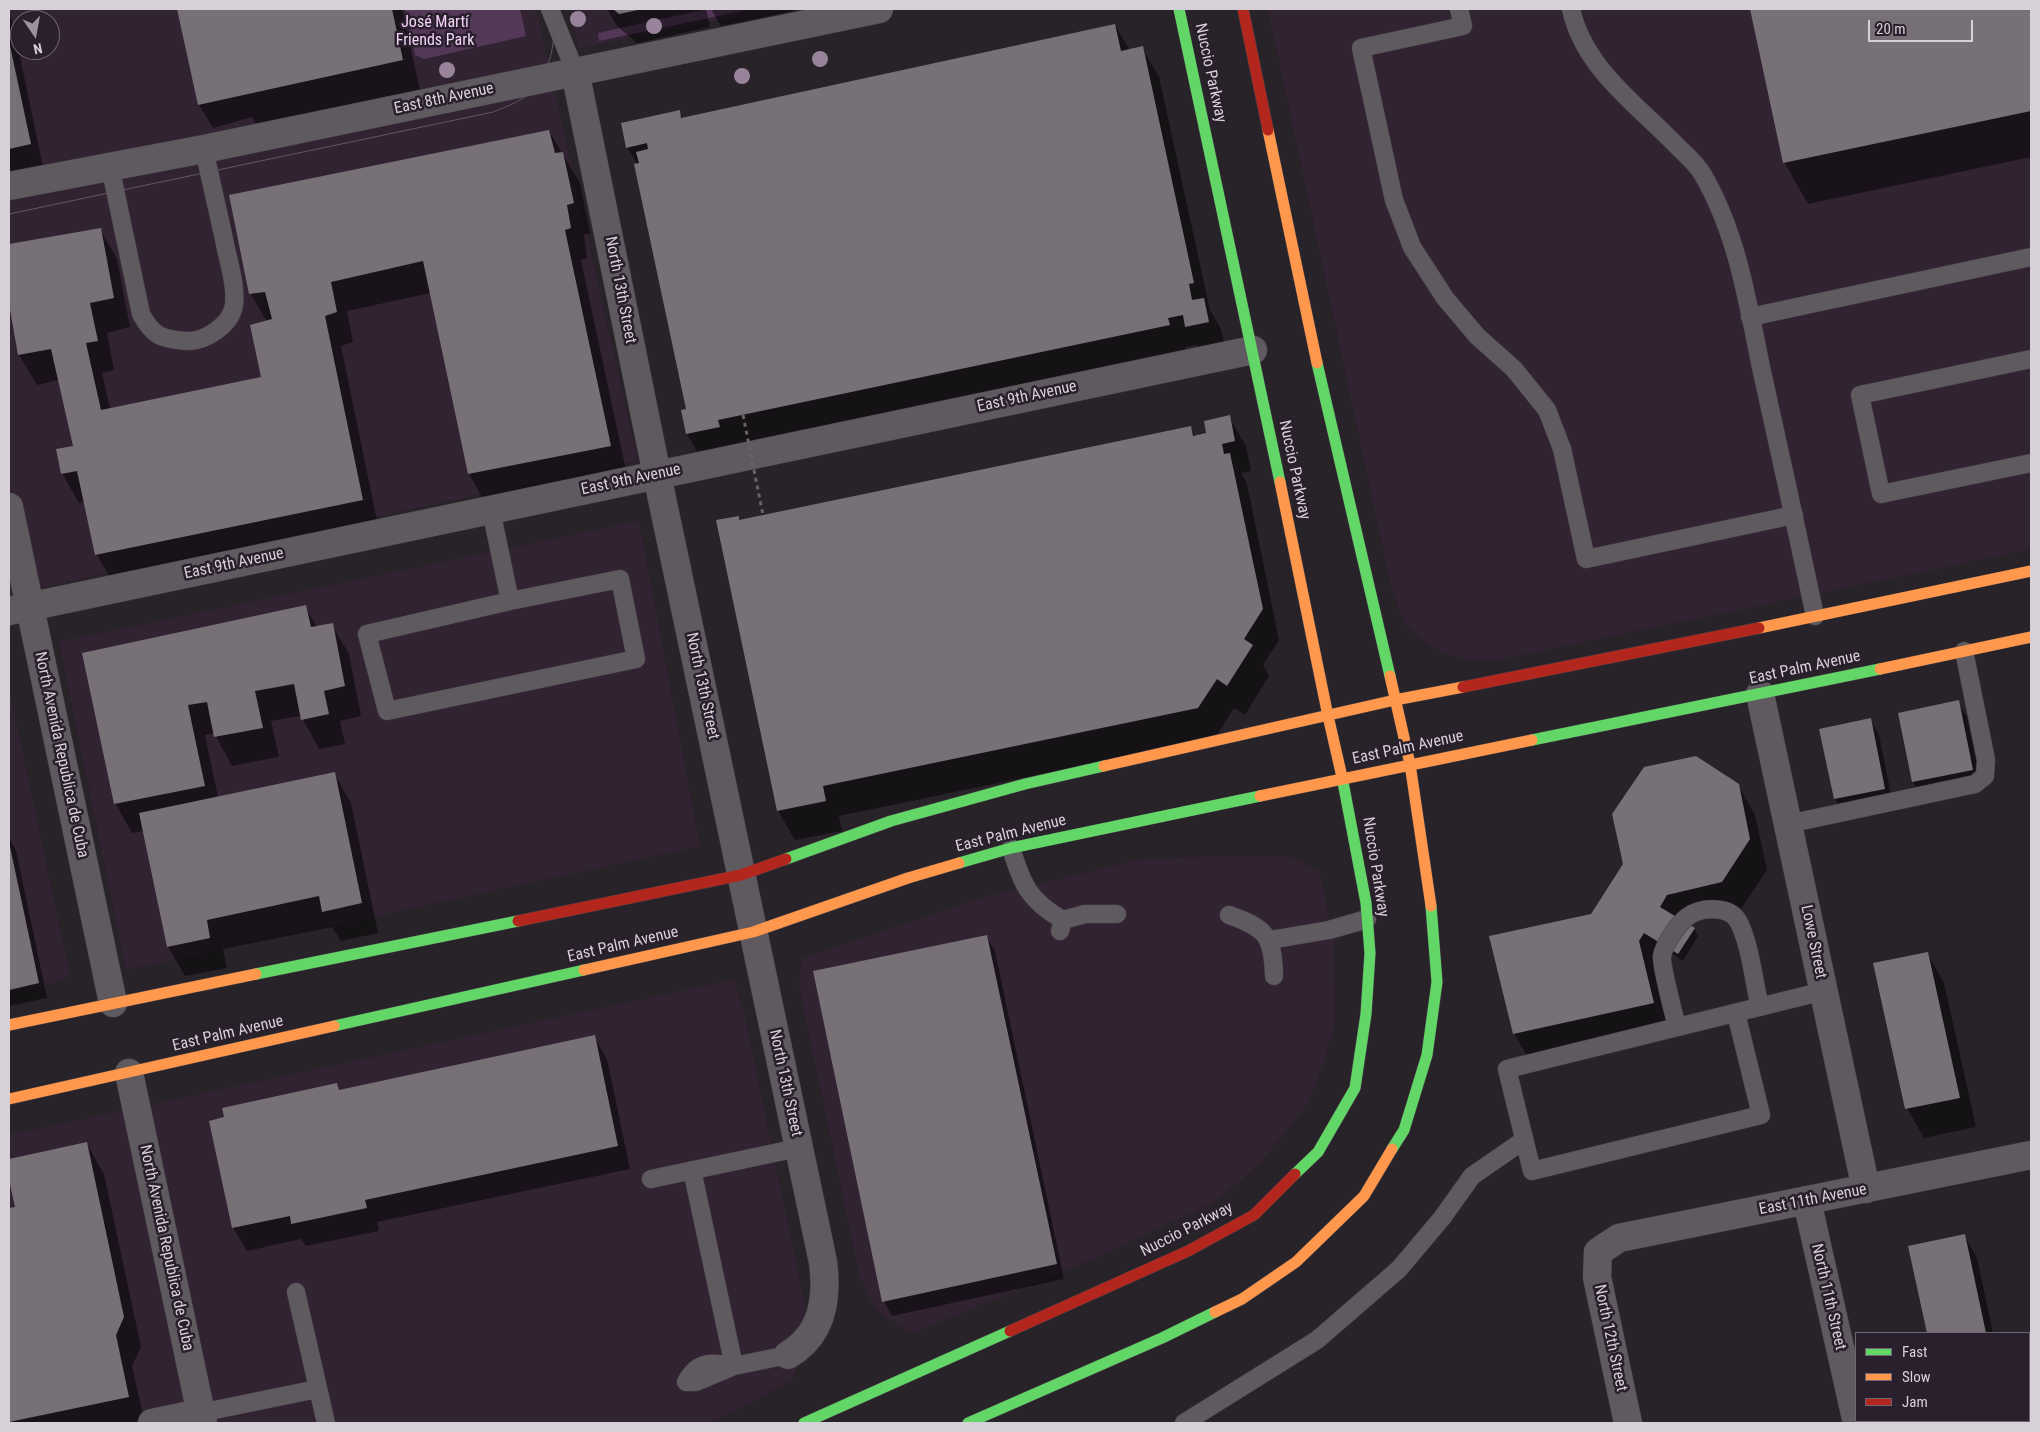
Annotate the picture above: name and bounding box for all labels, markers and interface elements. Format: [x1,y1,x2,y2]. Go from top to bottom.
north arrow [10,10,60,60]
scale bar [1870,10,1975,42]
park label: José Martí Friends Park [396,13,474,51]
text: 20 m [1876,20,1906,38]
street label: Nuccio Parkway [1190,22,1230,124]
text: N [32,40,44,57]
street label: East 8th Avenue [392,79,496,119]
street label: North 13th Street [600,235,640,345]
street label: East 9th Avenue [975,377,1079,417]
street label: Nuccio Parkway [1274,419,1314,521]
street label: East 9th Avenue [579,460,683,500]
street label: East 9th Avenue [182,544,286,584]
street label: North 13th Street [681,631,723,741]
street label: East Palm Avenue [1748,647,1862,689]
street label: North Avenida Republica de Cuba [30,650,92,860]
street label: East Palm Avenue [1351,727,1465,769]
street label: East Palm Avenue [954,811,1068,857]
street label: Nuccio Parkway [1358,816,1392,918]
street label: Lowe Street [1796,903,1830,981]
street label: East Palm Avenue [566,923,680,967]
street label: East Palm Avenue [171,1012,285,1056]
street label: North 13th Street [764,1028,806,1138]
street label: North Avenida Republica de Cuba [135,1143,197,1353]
street label: East 11th Avenue [1758,1180,1868,1220]
street label: Nuccio Parkway [1138,1199,1236,1261]
street label: North 11th Street [1806,1242,1850,1352]
street label: North 12th Street [1589,1283,1631,1393]
legend [1855,1332,2030,1422]
text: Fast [1902,1343,1927,1361]
text: Slow [1902,1368,1931,1386]
text: Jam [1902,1393,1928,1411]

